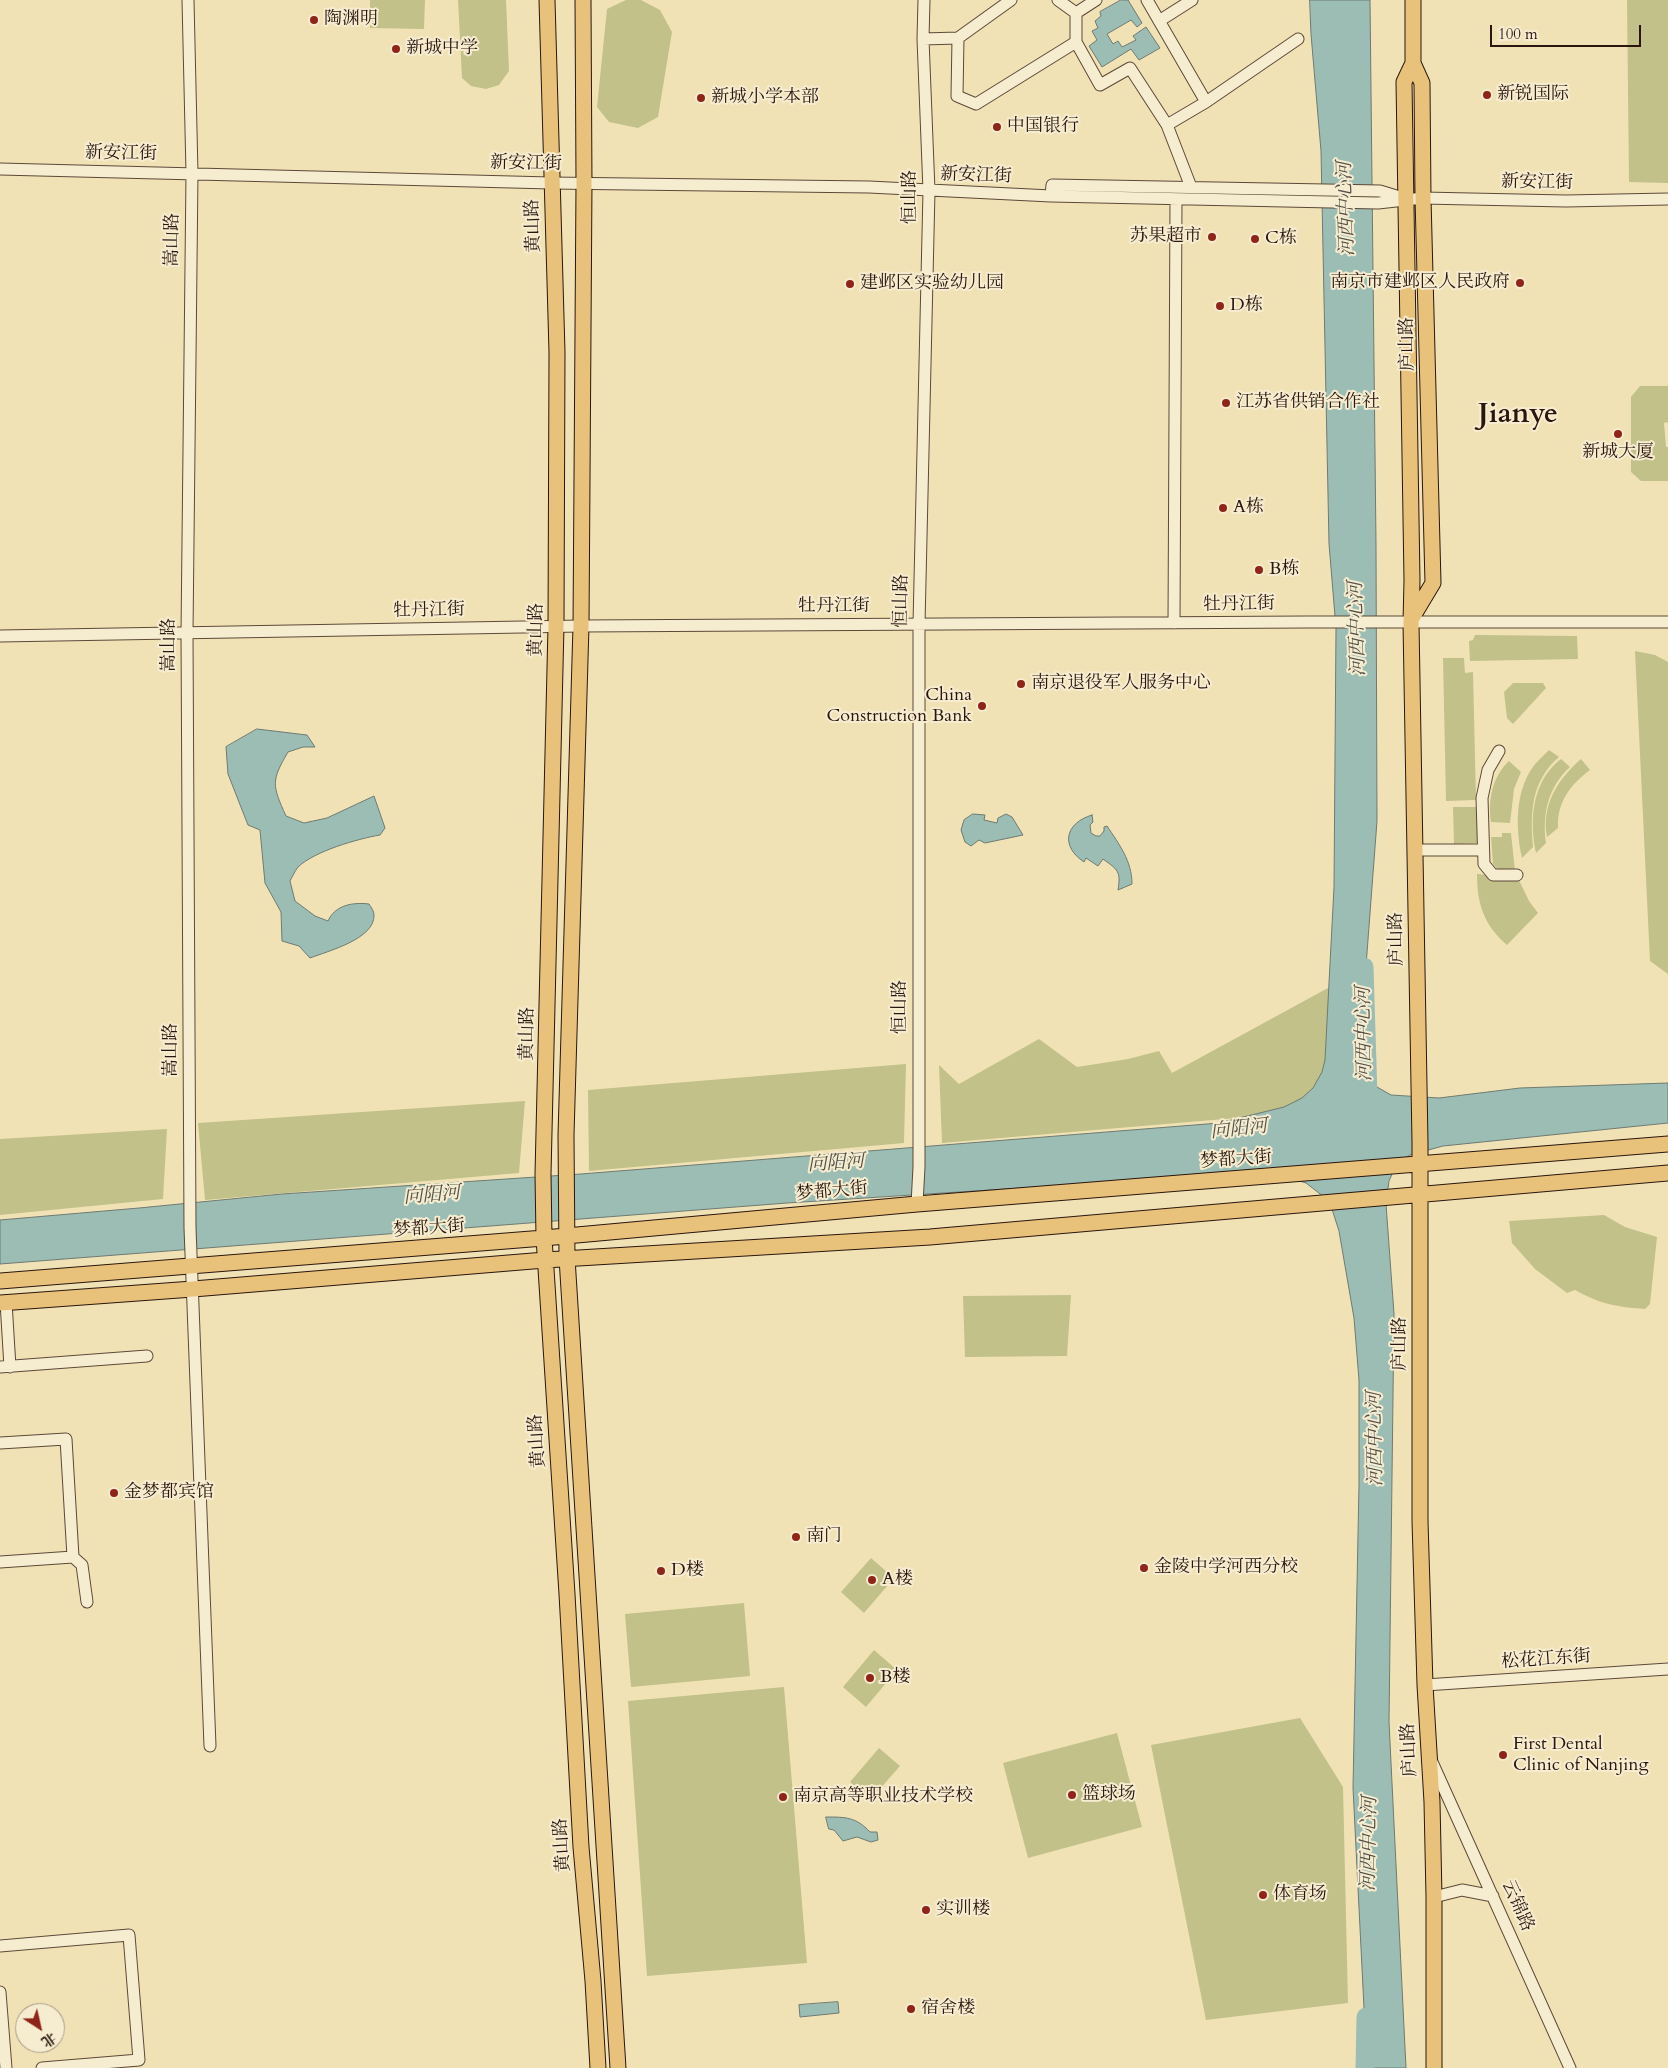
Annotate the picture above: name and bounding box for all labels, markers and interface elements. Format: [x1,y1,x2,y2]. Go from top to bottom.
place label: 陶渊明 [324,9,378,31]
marker: 陶渊明 [308,14,320,26]
scale bar [1493,15,1644,47]
text: 100 m [1498,24,1538,44]
place label: 新城中学 [406,38,478,60]
marker: 新城中学 [390,43,402,55]
place label: 新锐国际 [1497,84,1569,106]
place label: 新城小学本部 [711,87,819,109]
marker: 新锐国际 [1481,89,1493,101]
marker: 新城小学本部 [695,92,707,104]
place label: 中国银行 [1007,116,1079,138]
marker: 中国银行 [991,121,1003,133]
street label: 新安江街 [85,143,157,165]
street label: 新安江街 [490,153,562,175]
water label: 河西中心河 [1334,161,1360,257]
street label: 新安江街 [940,164,1012,188]
street label: 恒山路 [900,170,922,224]
street label: 新安江街 [1501,172,1573,194]
street label: 黄山路 [522,199,546,253]
street label: 嵩山路 [162,213,184,267]
place label: 苏果超市 [1130,226,1202,248]
place label: C栋 [1265,228,1297,250]
marker: 苏果超市 [1206,231,1218,243]
marker: C栋 [1249,233,1261,245]
place label: 南京市建邺区人民政府 [1330,272,1510,294]
place label: 建邺区实验幼儿园 [860,273,1004,295]
marker: 南京市建邺区人民政府 [1514,277,1526,289]
marker: 建邺区实验幼儿园 [844,278,856,290]
place label: D栋 [1230,295,1263,317]
marker: D栋 [1214,300,1226,312]
street label: 庐山路 [1397,317,1419,371]
place label: 江苏省供销合作社 [1236,392,1380,414]
marker: 江苏省供销合作社 [1220,397,1232,409]
district label: Jianye [1478,399,1558,433]
marker: 新城大厦 [1612,428,1624,440]
place label: 新城大厦 [1582,442,1654,464]
place label: A栋 [1233,497,1264,519]
marker: A栋 [1217,502,1229,514]
place label: B栋 [1269,559,1299,581]
marker: B栋 [1253,564,1265,576]
street label: 恒山路 [891,574,913,628]
water label: 河西中心河 [1345,581,1371,677]
street label: 牡丹江街 [1203,594,1275,616]
street label: 牡丹江街 [798,596,870,618]
street label: 牡丹江街 [393,600,465,622]
street label: 黄山路 [526,603,548,657]
street label: 嵩山路 [159,618,181,672]
place label: 南京退役军人服务中心 [1031,673,1211,695]
marker: 南京退役军人服务中心 [1015,678,1027,690]
place label: China Construction Bank [826,685,972,728]
marker: China Construction Bank [976,700,988,712]
street label: 庐山路 [1386,912,1408,966]
street label: 恒山路 [890,980,912,1034]
water label: 河西中心河 [1353,986,1377,1082]
street label: 黄山路 [517,1007,539,1061]
street label: 嵩山路 [161,1023,183,1077]
water label: 向阳河 [1209,1116,1269,1144]
street label: 梦都大街 [1199,1147,1273,1173]
water label: 向阳河 [807,1151,865,1177]
street label: 梦都大街 [795,1178,869,1206]
water label: 向阳河 [403,1182,461,1210]
street label: 梦都大街 [392,1216,466,1242]
street label: 庐山路 [1390,1317,1412,1371]
water label: 河西中心河 [1364,1391,1388,1487]
street label: 黄山路 [525,1413,551,1469]
place label: 金梦都宾馆 [124,1482,214,1504]
marker: 金梦都宾馆 [108,1487,120,1499]
place label: 南门 [806,1526,842,1548]
marker: 南门 [790,1531,802,1543]
place label: 金陵中学河西分校 [1154,1557,1298,1579]
place label: D楼 [671,1560,704,1582]
marker: 金陵中学河西分校 [1138,1562,1150,1574]
marker: D楼 [655,1565,667,1577]
place label: A楼 [882,1569,913,1591]
marker: A楼 [866,1574,878,1586]
street label: 松花江东街 [1500,1646,1592,1674]
place label: B楼 [880,1667,910,1689]
marker: B楼 [864,1672,876,1684]
street label: 庐山路 [1398,1722,1422,1778]
place label: First Dental Clinic of Nanjing [1513,1734,1649,1776]
marker: First Dental Clinic of Nanjing [1497,1749,1509,1761]
place label: 篮球场 [1082,1784,1136,1806]
place label: 南京高等职业技术学校 [793,1786,973,1808]
marker: 篮球场 [1066,1789,1078,1801]
marker: 南京高等职业技术学校 [777,1791,789,1803]
water label: 河西中心河 [1358,1796,1382,1892]
street label: 黄山路 [550,1817,576,1873]
street label: 云锦路 [1496,1877,1538,1935]
place label: 体育场 [1273,1884,1327,1906]
marker: 体育场 [1257,1889,1269,1901]
place label: 实训楼 [936,1899,990,1921]
marker: 实训楼 [920,1904,932,1916]
place label: 宿舍楼 [921,1998,975,2020]
north arrow [15,2003,65,2053]
marker: 宿舍楼 [905,2003,917,2015]
text: 北 [37,2028,59,2052]

